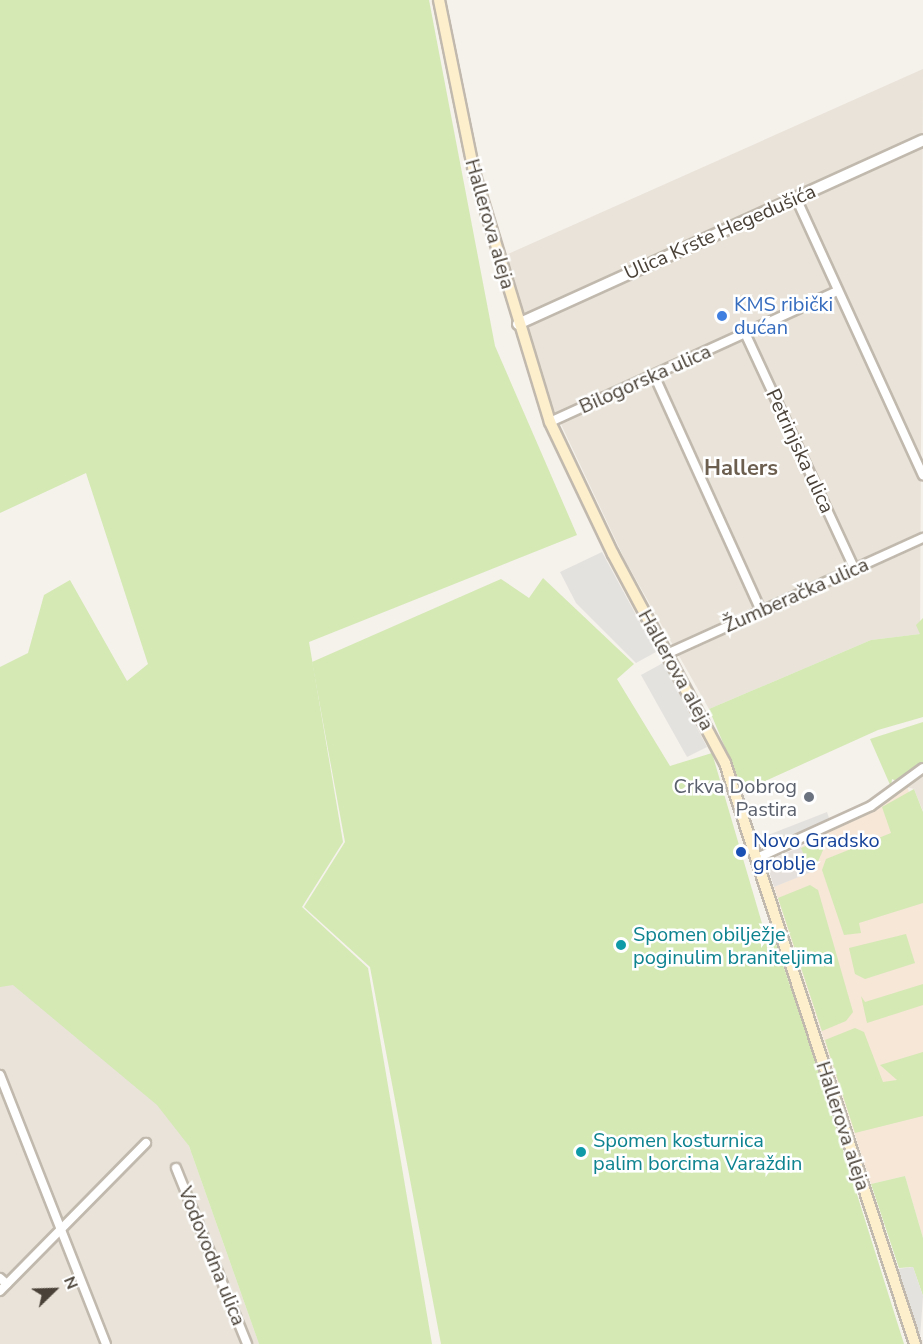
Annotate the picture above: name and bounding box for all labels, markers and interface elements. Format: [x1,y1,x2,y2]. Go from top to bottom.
street label: Hallerova aleja [460,156,520,292]
street label: Ulica Krste Hegedušića [621,179,819,285]
place label: KMS ribički dućan [734,292,833,339]
marker: KMS ribički dućan [715,309,729,323]
street label: Bilogorska ulica [575,339,715,419]
street label: Petrinjska ulica [761,385,839,517]
district label: Hallers [704,456,778,482]
street label: Žumberačka ulica [720,552,872,638]
street label: Hallerova aleja [633,605,719,735]
place label: Crkva Dobrog Pastira [673,774,797,821]
marker: Crkva Dobrog Pastira [802,790,816,804]
place label: Novo Gradsko groblje [753,828,880,875]
marker: Novo Gradsko groblje [734,845,748,859]
place label: Spomen obilježje poginulim braniteljima [633,922,833,969]
marker: Spomen obilježje poginulim braniteljima [614,938,628,952]
street label: Hallerova aleja [811,1058,875,1194]
place label: Spomen kosturnica palim borcima Varaždin [593,1128,802,1175]
marker: Spomen kosturnica palim borcima Varaždin [574,1145,588,1159]
street label: Vodovodna ulica [173,1183,251,1329]
north arrow [24,1260,84,1320]
text: N [58,1273,83,1293]

